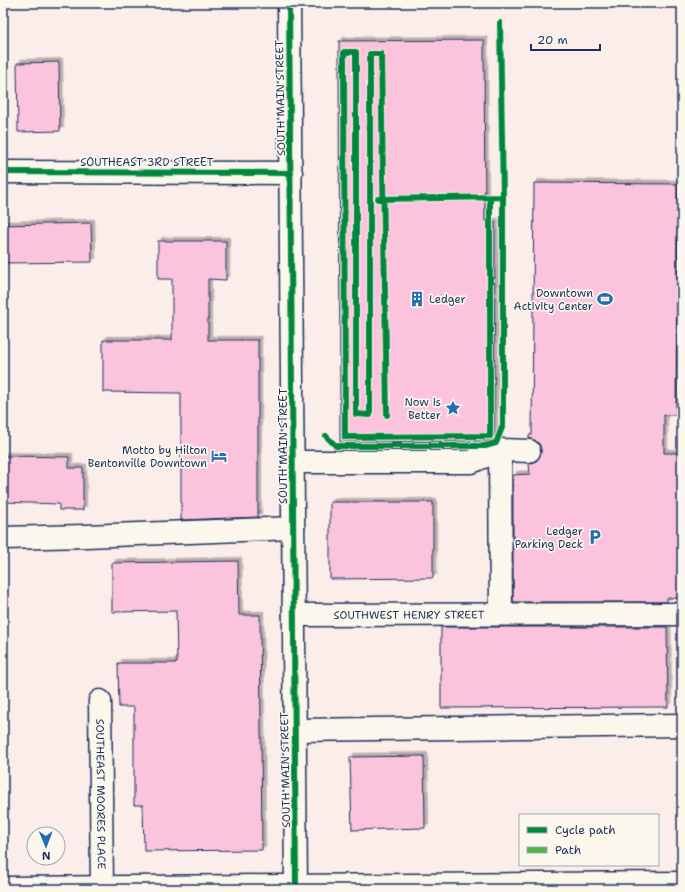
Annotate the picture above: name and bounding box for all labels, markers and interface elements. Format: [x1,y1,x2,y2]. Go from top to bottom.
scale bar [531,26,600,52]
text: 20 m [537,32,568,48]
street label: SOUTH MAIN STREET [272,40,289,156]
street label: SOUTHEAST 3RD STREET [80,155,214,170]
place label: Downtown Activity Center [514,286,593,314]
building icon: Ledger [408,290,426,308]
sports icon: Downtown Activity Center [596,290,614,308]
place label: Ledger [429,292,466,307]
street label: SOUTH MAIN STREET [276,388,291,504]
place label: Now is Better [405,395,441,423]
place icon: Now is Better [444,399,462,417]
place label: Motto by Hilton Bentonville Downtown [88,443,207,471]
hotel icon: Motto by Hilton Bentonville Downtown [210,447,228,465]
place label: Ledger Parking Deck [515,524,583,552]
parking icon: Ledger Parking Deck [586,528,604,546]
street label: SOUTHWEST HENRY STREET [333,608,485,623]
street label: SOUTH MAIN STREET [277,712,294,828]
street label: SOUTHEAST MOORES PLACE [92,719,109,869]
legend [519,814,659,866]
text: Cycle path [555,822,616,838]
north arrow [26,826,66,866]
text: Path [555,842,581,858]
text: N [41,848,51,863]

